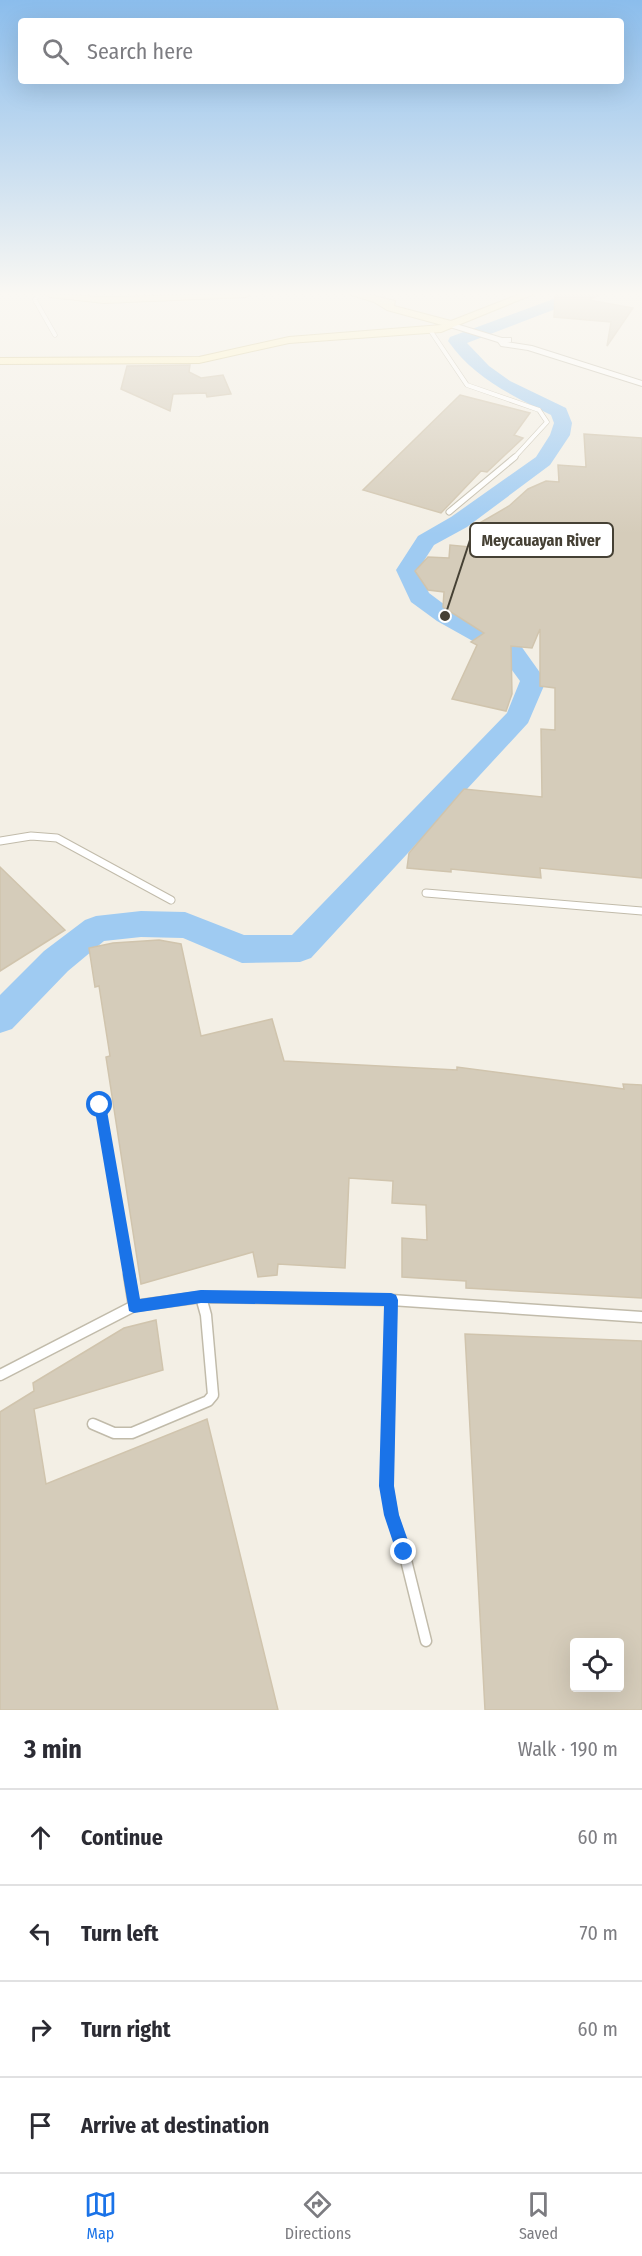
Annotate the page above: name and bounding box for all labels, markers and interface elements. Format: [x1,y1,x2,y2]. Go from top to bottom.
search box [18,18,624,84]
icon: search [39,35,72,68]
text: Search here [87,38,193,65]
callout: Meycauayan River [470,523,613,557]
text: Meycauayan River [481,531,601,550]
route start [86,1091,112,1117]
route end [390,1538,416,1564]
map controls [570,1638,624,1692]
button: locate [570,1638,624,1692]
text: 3 min [24,1734,82,1765]
text: Walk · 190 m [518,1737,618,1761]
icon: ahead [24,1821,57,1854]
text: Continue [81,1824,163,1851]
text: 60 m [578,1825,618,1849]
icon: left [24,1917,57,1950]
text: Turn left [81,1920,159,1947]
text: 70 m [580,1921,618,1945]
icon: right [24,2013,57,2046]
text: Turn right [81,2016,170,2043]
text: 60 m [578,2017,618,2041]
icon: arrive [24,2109,57,2142]
text: Arrive at destination [81,2112,269,2139]
tab: Map [84,2188,117,2243]
tab: Directions [285,2188,351,2243]
tab: Saved [519,2188,558,2243]

